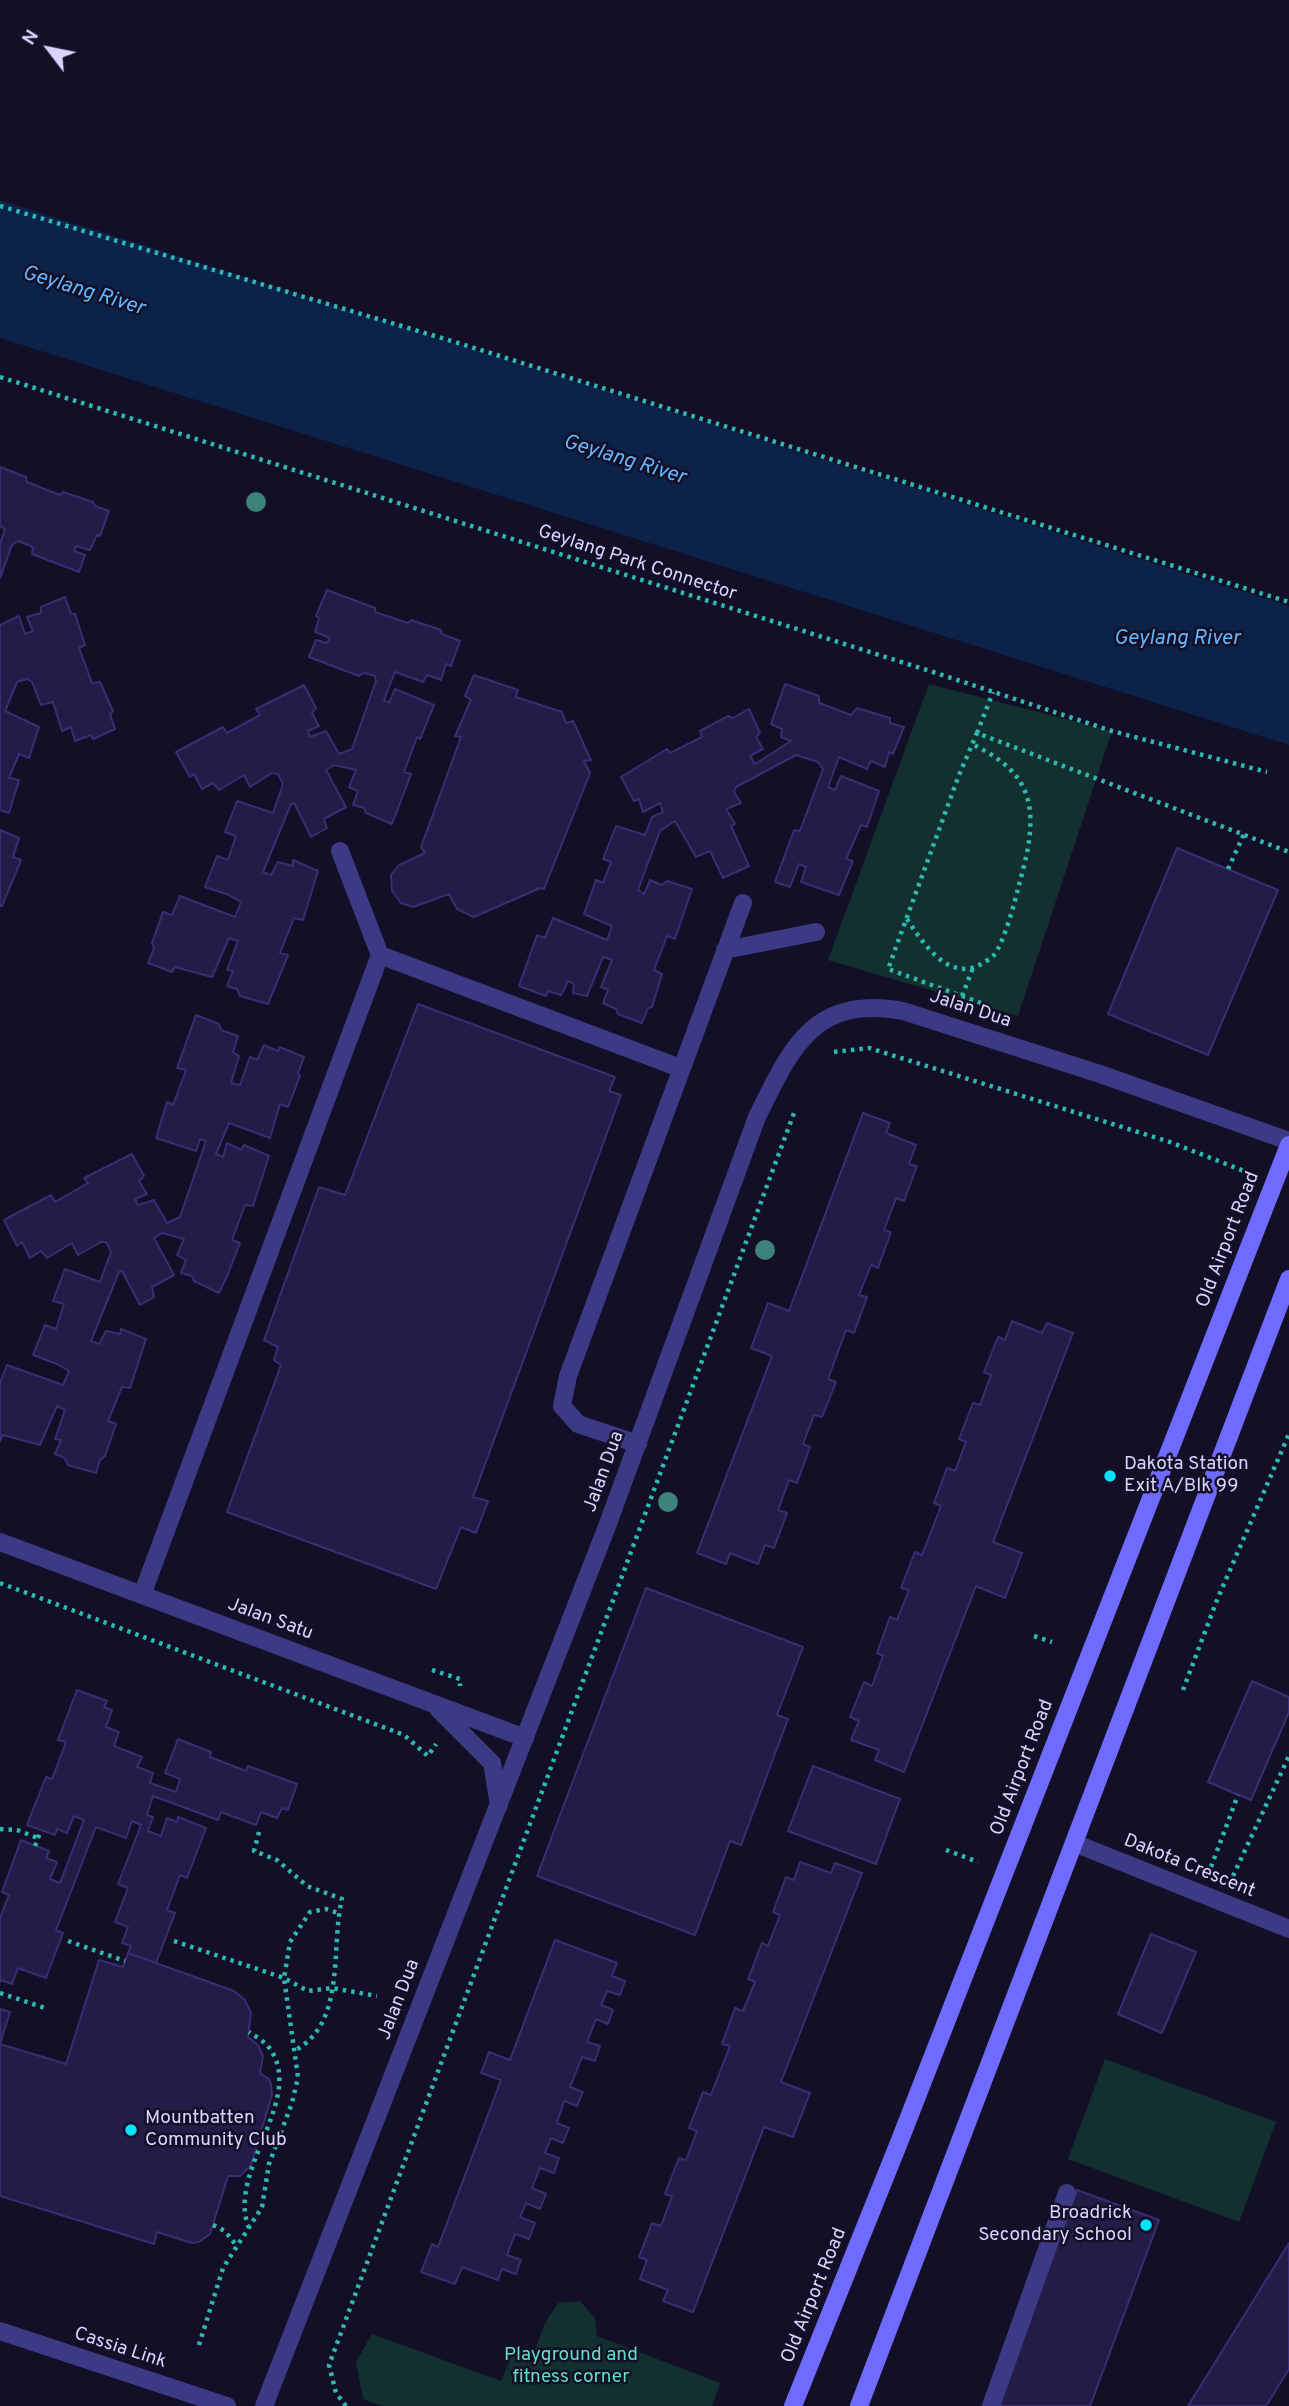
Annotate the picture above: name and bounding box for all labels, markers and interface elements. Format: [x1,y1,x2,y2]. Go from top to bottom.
north arrow [14,14,84,84]
text: N [17,26,45,50]
water label: Geylang River [19,261,147,323]
water label: Geylang River [560,430,688,492]
street label: Geylang Park Connector [535,521,739,607]
water label: Geylang River [1114,627,1240,653]
street label: Jalan Dua [926,986,1014,1034]
street label: Old Airport Road [1193,1169,1265,1311]
street label: Jalan Dua [580,1428,630,1516]
place label: Dakota Station Exit A/Blk 99 [1124,1454,1249,1498]
marker: Dakota Station Exit A/Blk 99 [1102,1468,1118,1484]
street label: Jalan Satu [224,1594,316,1646]
street label: Old Airport Road [987,1697,1059,1839]
street label: Dakota Crescent [1120,1830,1258,1904]
street label: Jalan Dua [374,1956,426,2044]
place label: Mountbatten Community Club [145,2108,287,2152]
marker: Mountbatten Community Club [123,2122,139,2138]
place label: Broadrick Secondary School [978,2203,1132,2247]
marker: Broadrick Secondary School [1138,2217,1154,2233]
street label: Old Airport Road [777,2225,853,2367]
street label: Cassia Link [71,2323,169,2375]
park label: Playground and fitness corner [504,2345,638,2389]

